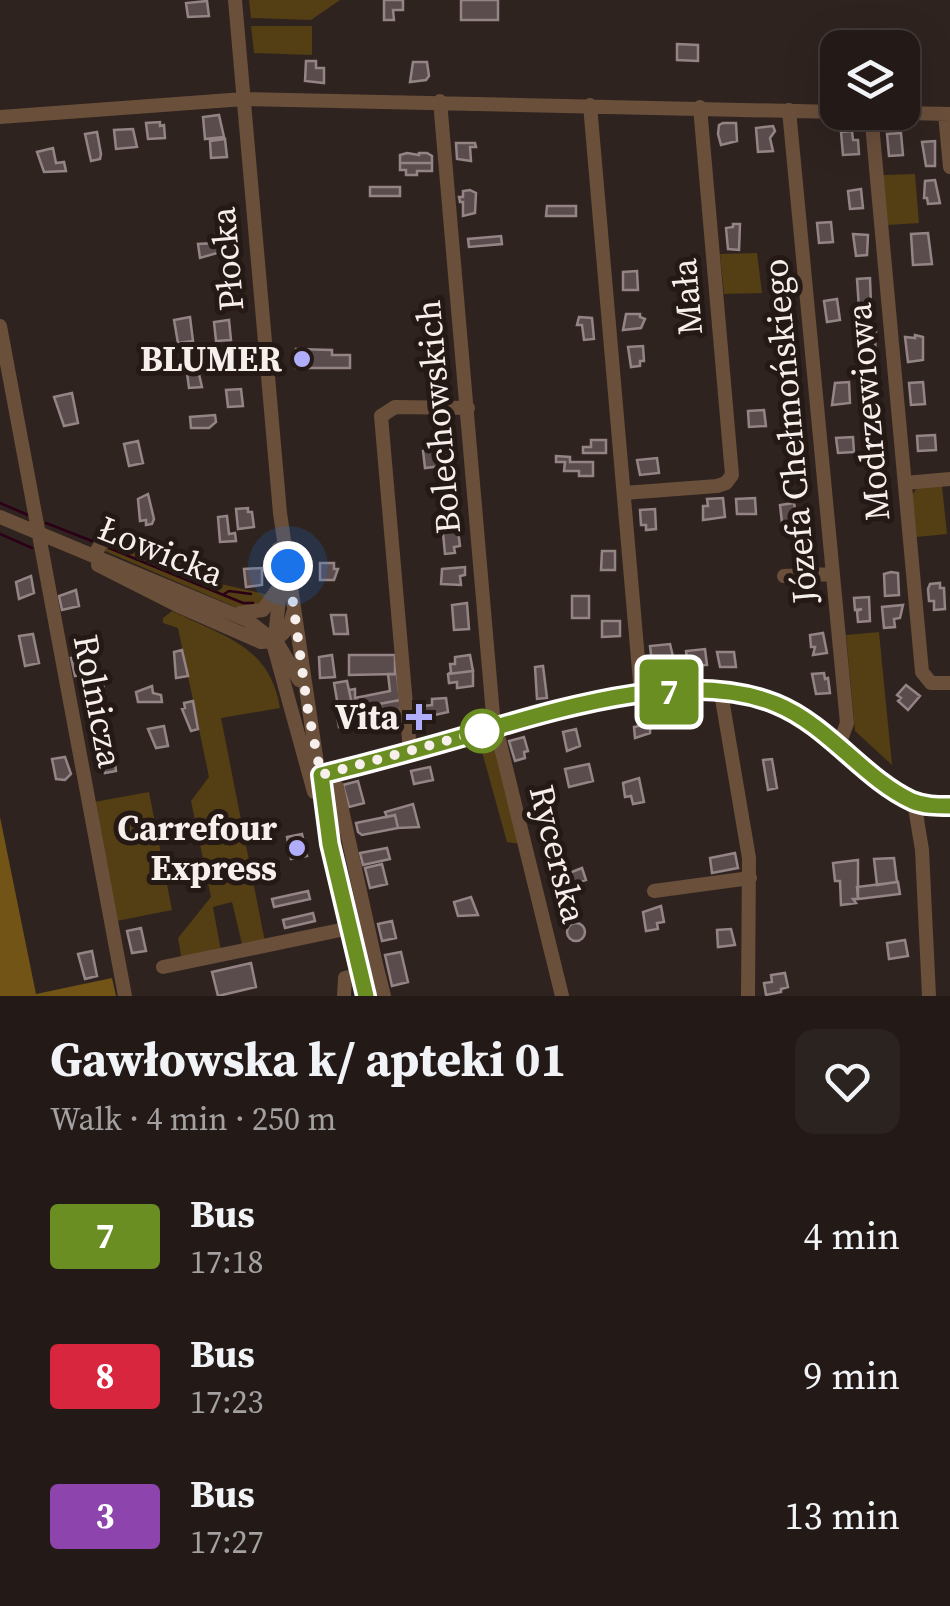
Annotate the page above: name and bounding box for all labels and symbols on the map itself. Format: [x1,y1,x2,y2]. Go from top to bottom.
street label: Płocka [199,205,255,313]
street label: Mała [660,257,714,337]
street label: Józefa Chełmońskiego [751,257,829,606]
street label: Bolechowskich [404,298,472,536]
street label: Modrzewiowa [835,301,901,523]
place label: BLUMER [140,335,282,383]
marker: BLUMER [291,348,313,370]
street label: Łowicka [91,504,231,598]
your location [263,541,313,591]
street label: Rolnicza [62,631,134,772]
line badge: 7 [636,660,702,724]
place label: Vita [335,693,399,741]
marker: Vita [408,706,430,728]
unlabelled marker [461,710,503,752]
street label: Rycerska [518,780,598,928]
place label: Carrefour Express [117,804,278,892]
marker: Carrefour Express [286,837,308,859]

